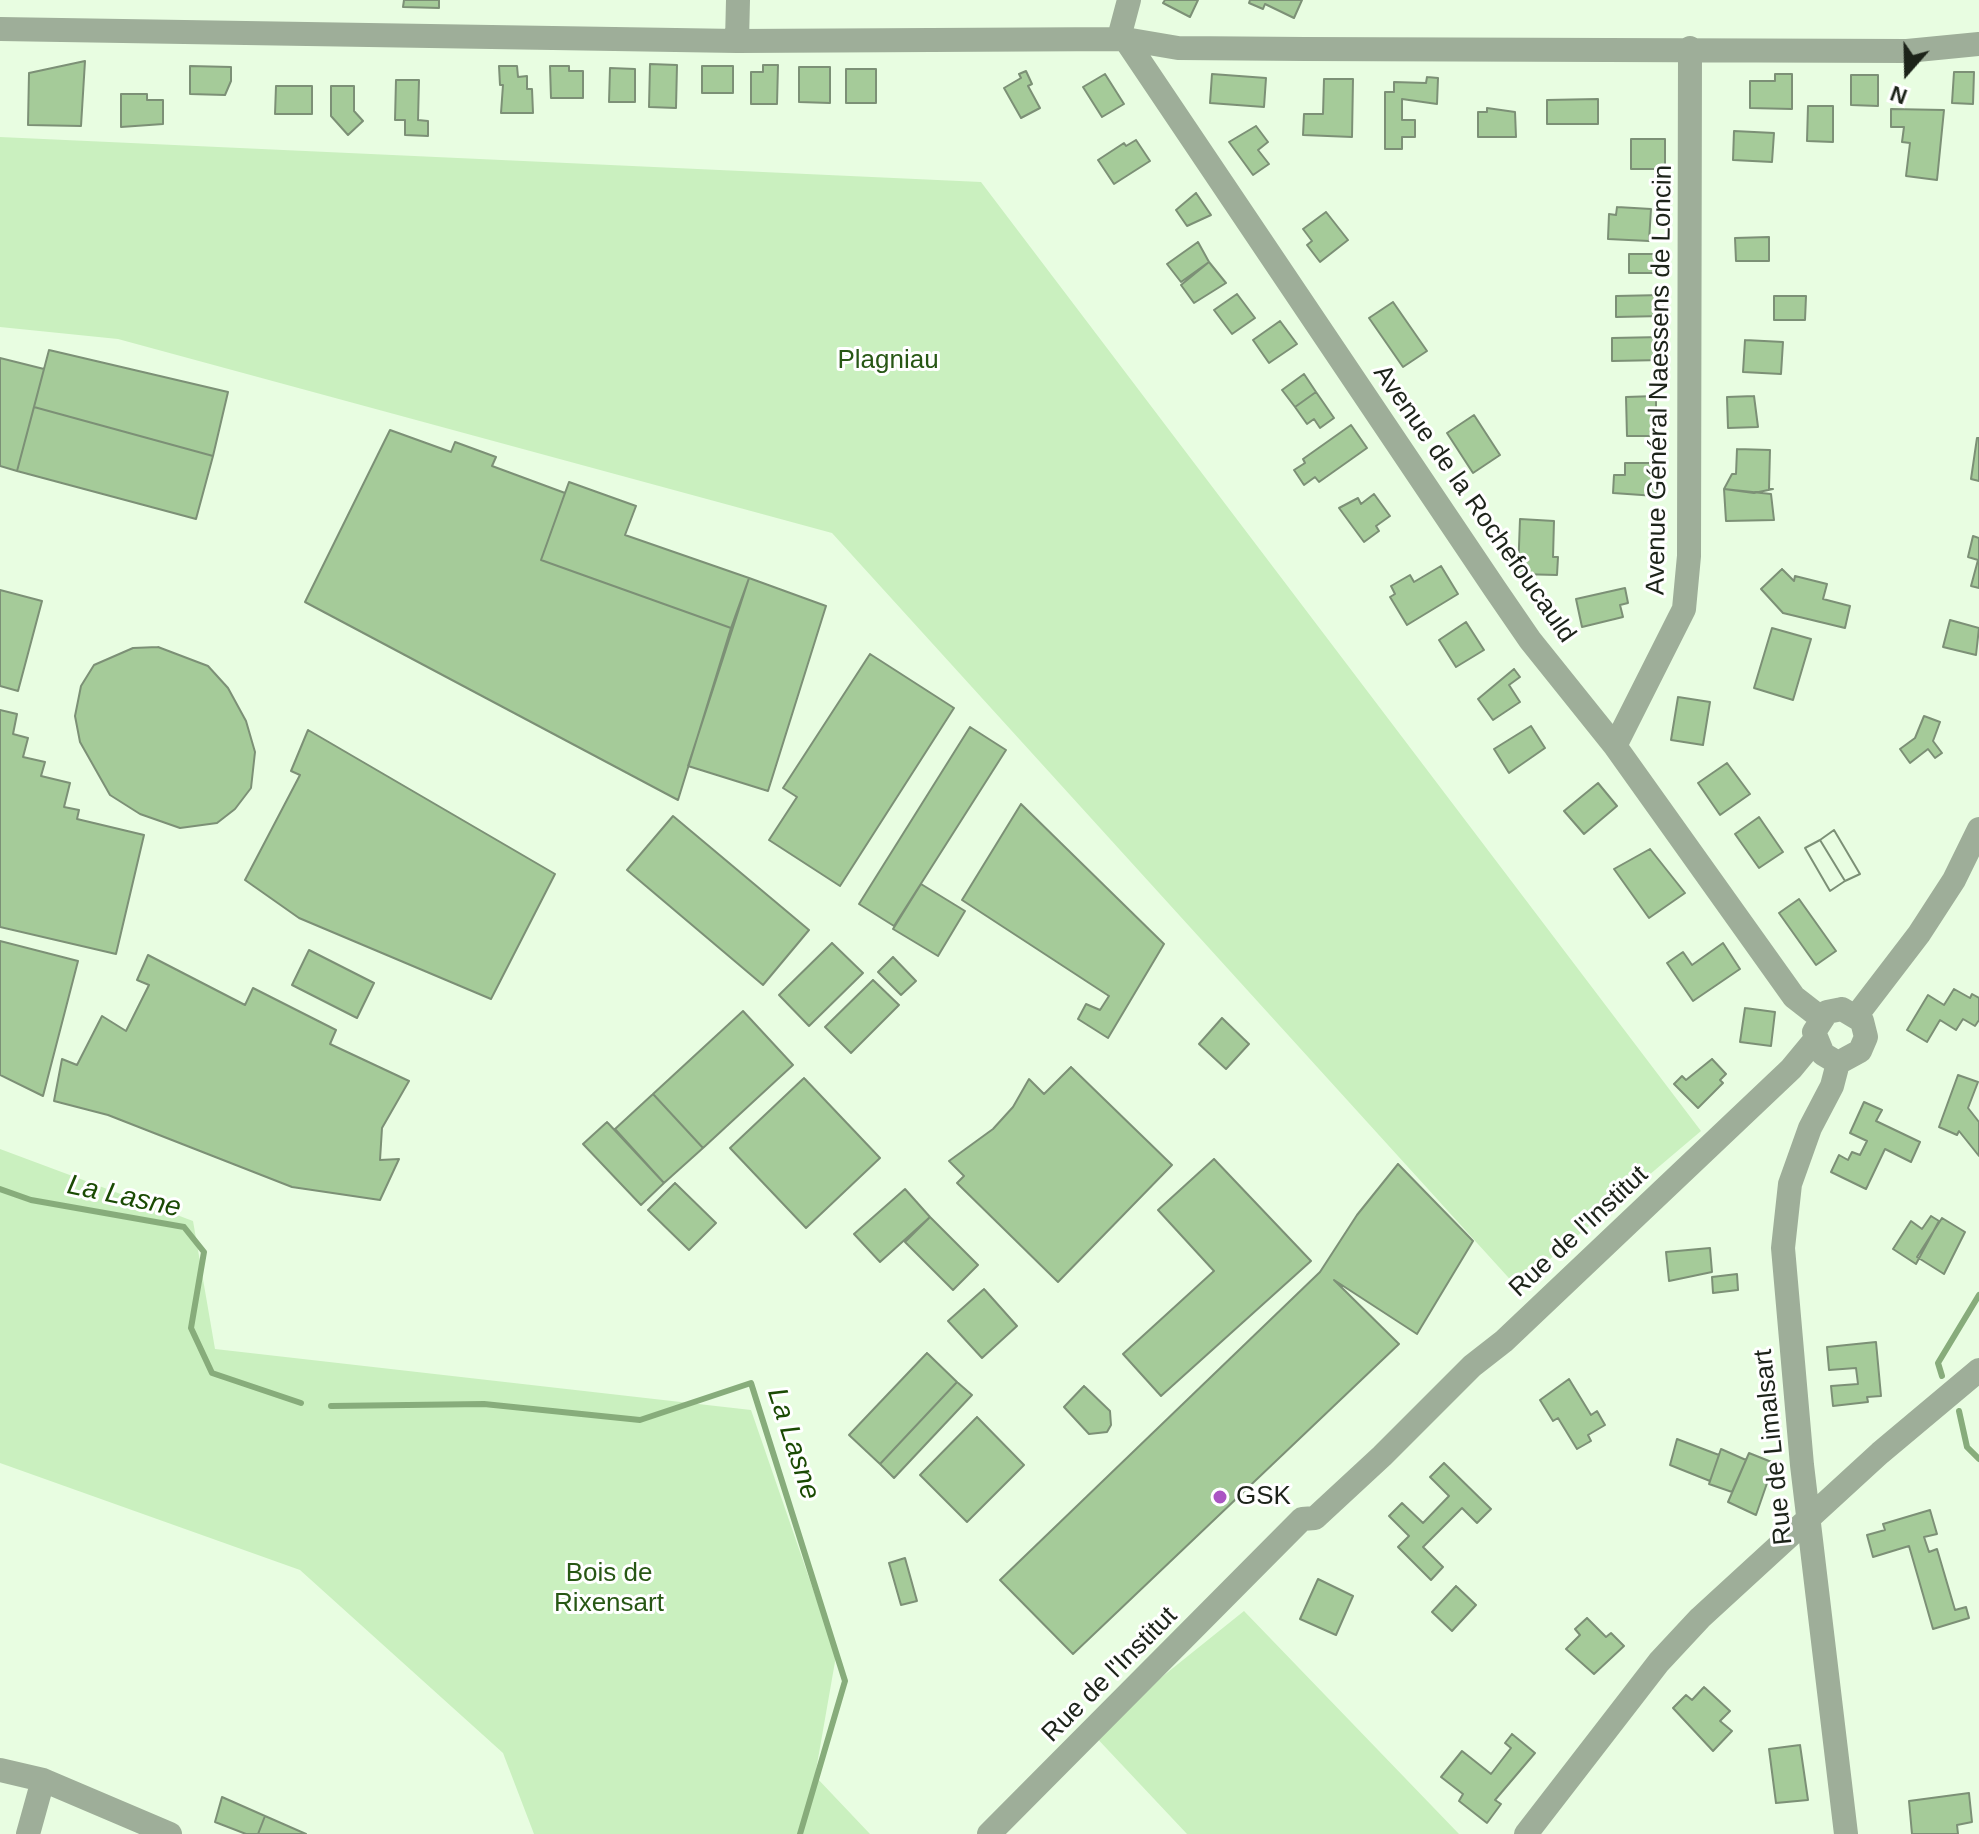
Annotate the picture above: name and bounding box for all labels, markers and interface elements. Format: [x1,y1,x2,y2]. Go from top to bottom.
north arrow [1867,32,1947,112]
text: N [1887,81,1910,109]
street label: Avenue Général Naessens de Loncin [1641,165,1679,595]
park label: Plagniau [837,345,939,377]
street label: Avenue de la Rochefoucauld [1366,359,1582,649]
street label: Rue de l'Institut [1503,1160,1655,1304]
water label: La Lasne [64,1169,184,1225]
street label: Rue de Limalsart [1748,1348,1800,1546]
water label: La Lasne [759,1384,827,1504]
place label: GSK [1236,1481,1291,1513]
marker: GSK [1211,1488,1229,1506]
park label: Bois de Rixensart [554,1558,664,1620]
street label: Rue de l'Institut [1036,1601,1184,1749]

